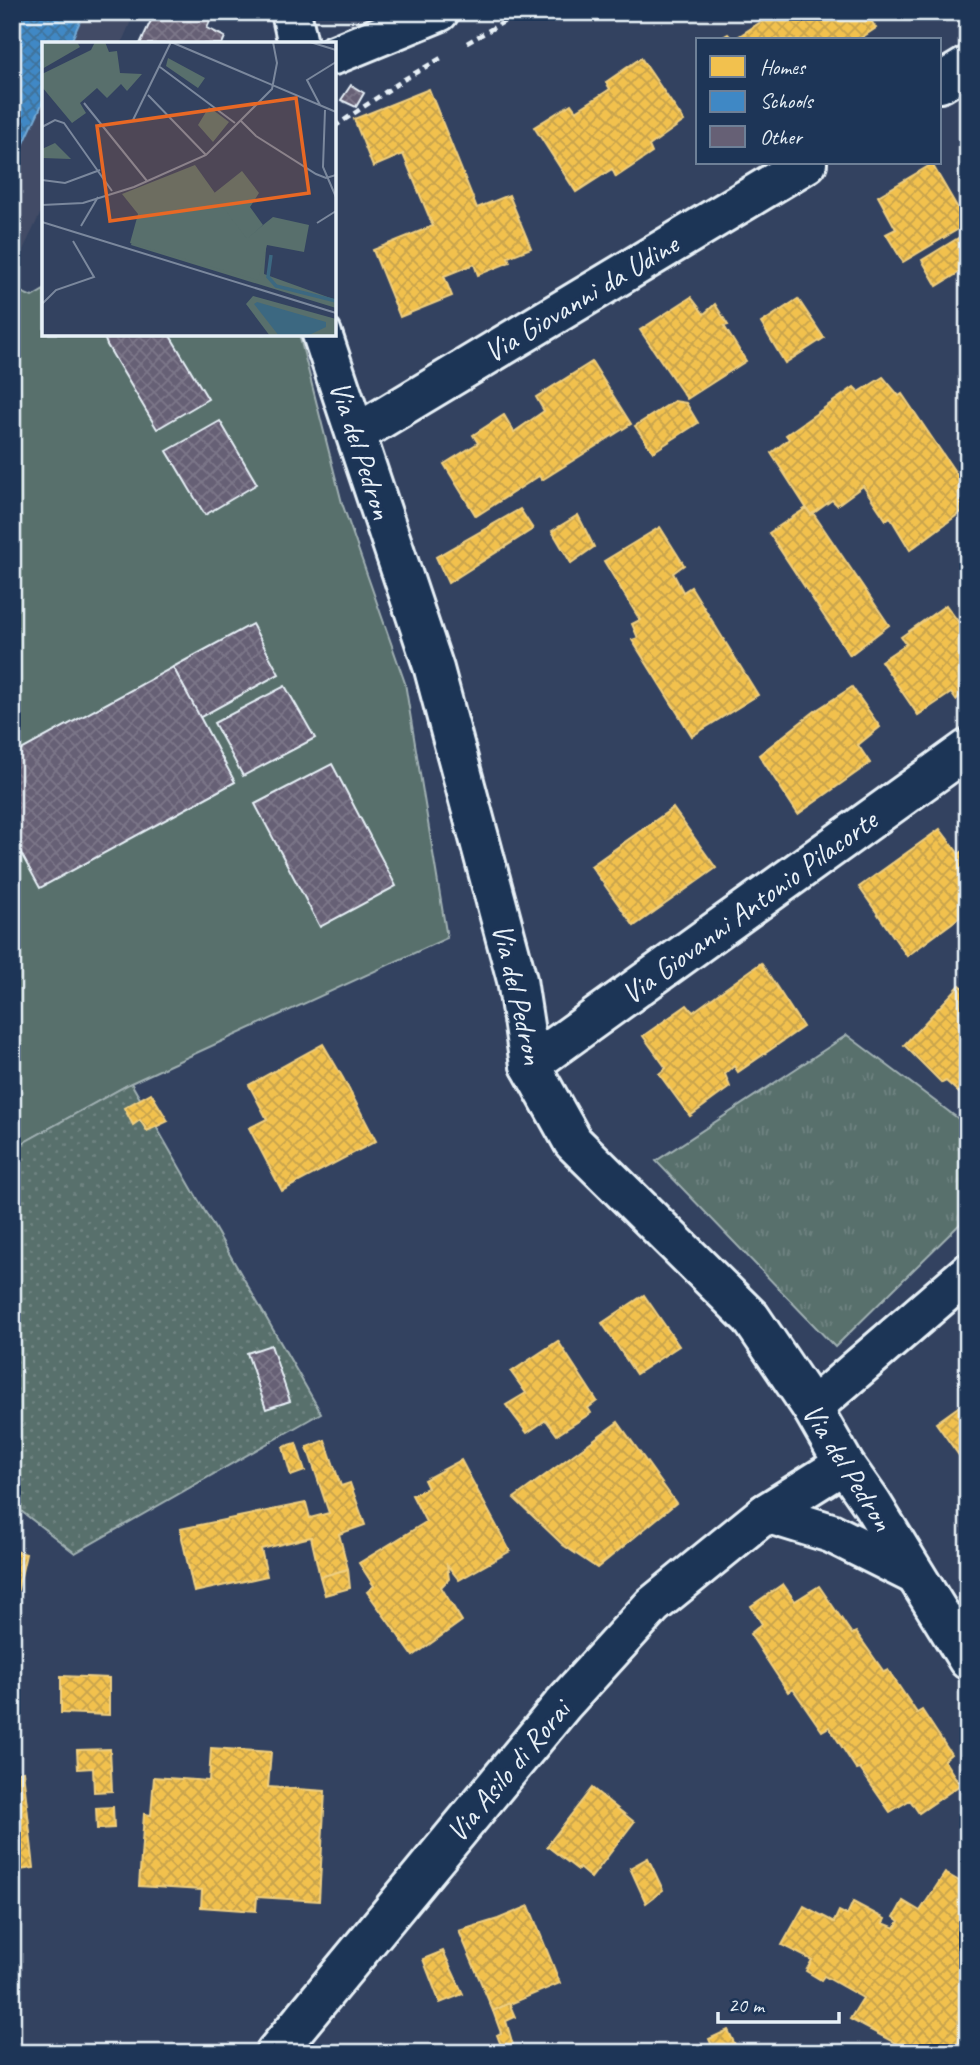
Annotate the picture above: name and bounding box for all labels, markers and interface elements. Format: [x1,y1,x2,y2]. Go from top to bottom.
legend [696,38,942,164]
inset map [42,42,336,336]
text: Homes [760,54,807,80]
text: Schools [760,88,814,114]
text: Other [760,124,803,150]
street label: Via Giovanni da Udine [477,224,687,371]
street label: Via del Pedron [321,376,401,524]
street label: Via Giovanni Antonio Pilacorte [614,800,886,1013]
street label: Via del Pedron [483,920,553,1069]
street label: Via del Pedron [794,1396,902,1538]
street label: Via Asilo di Rorai [438,1690,581,1850]
scale bar [718,1981,838,2025]
text: 20 m [728,1992,766,2018]

